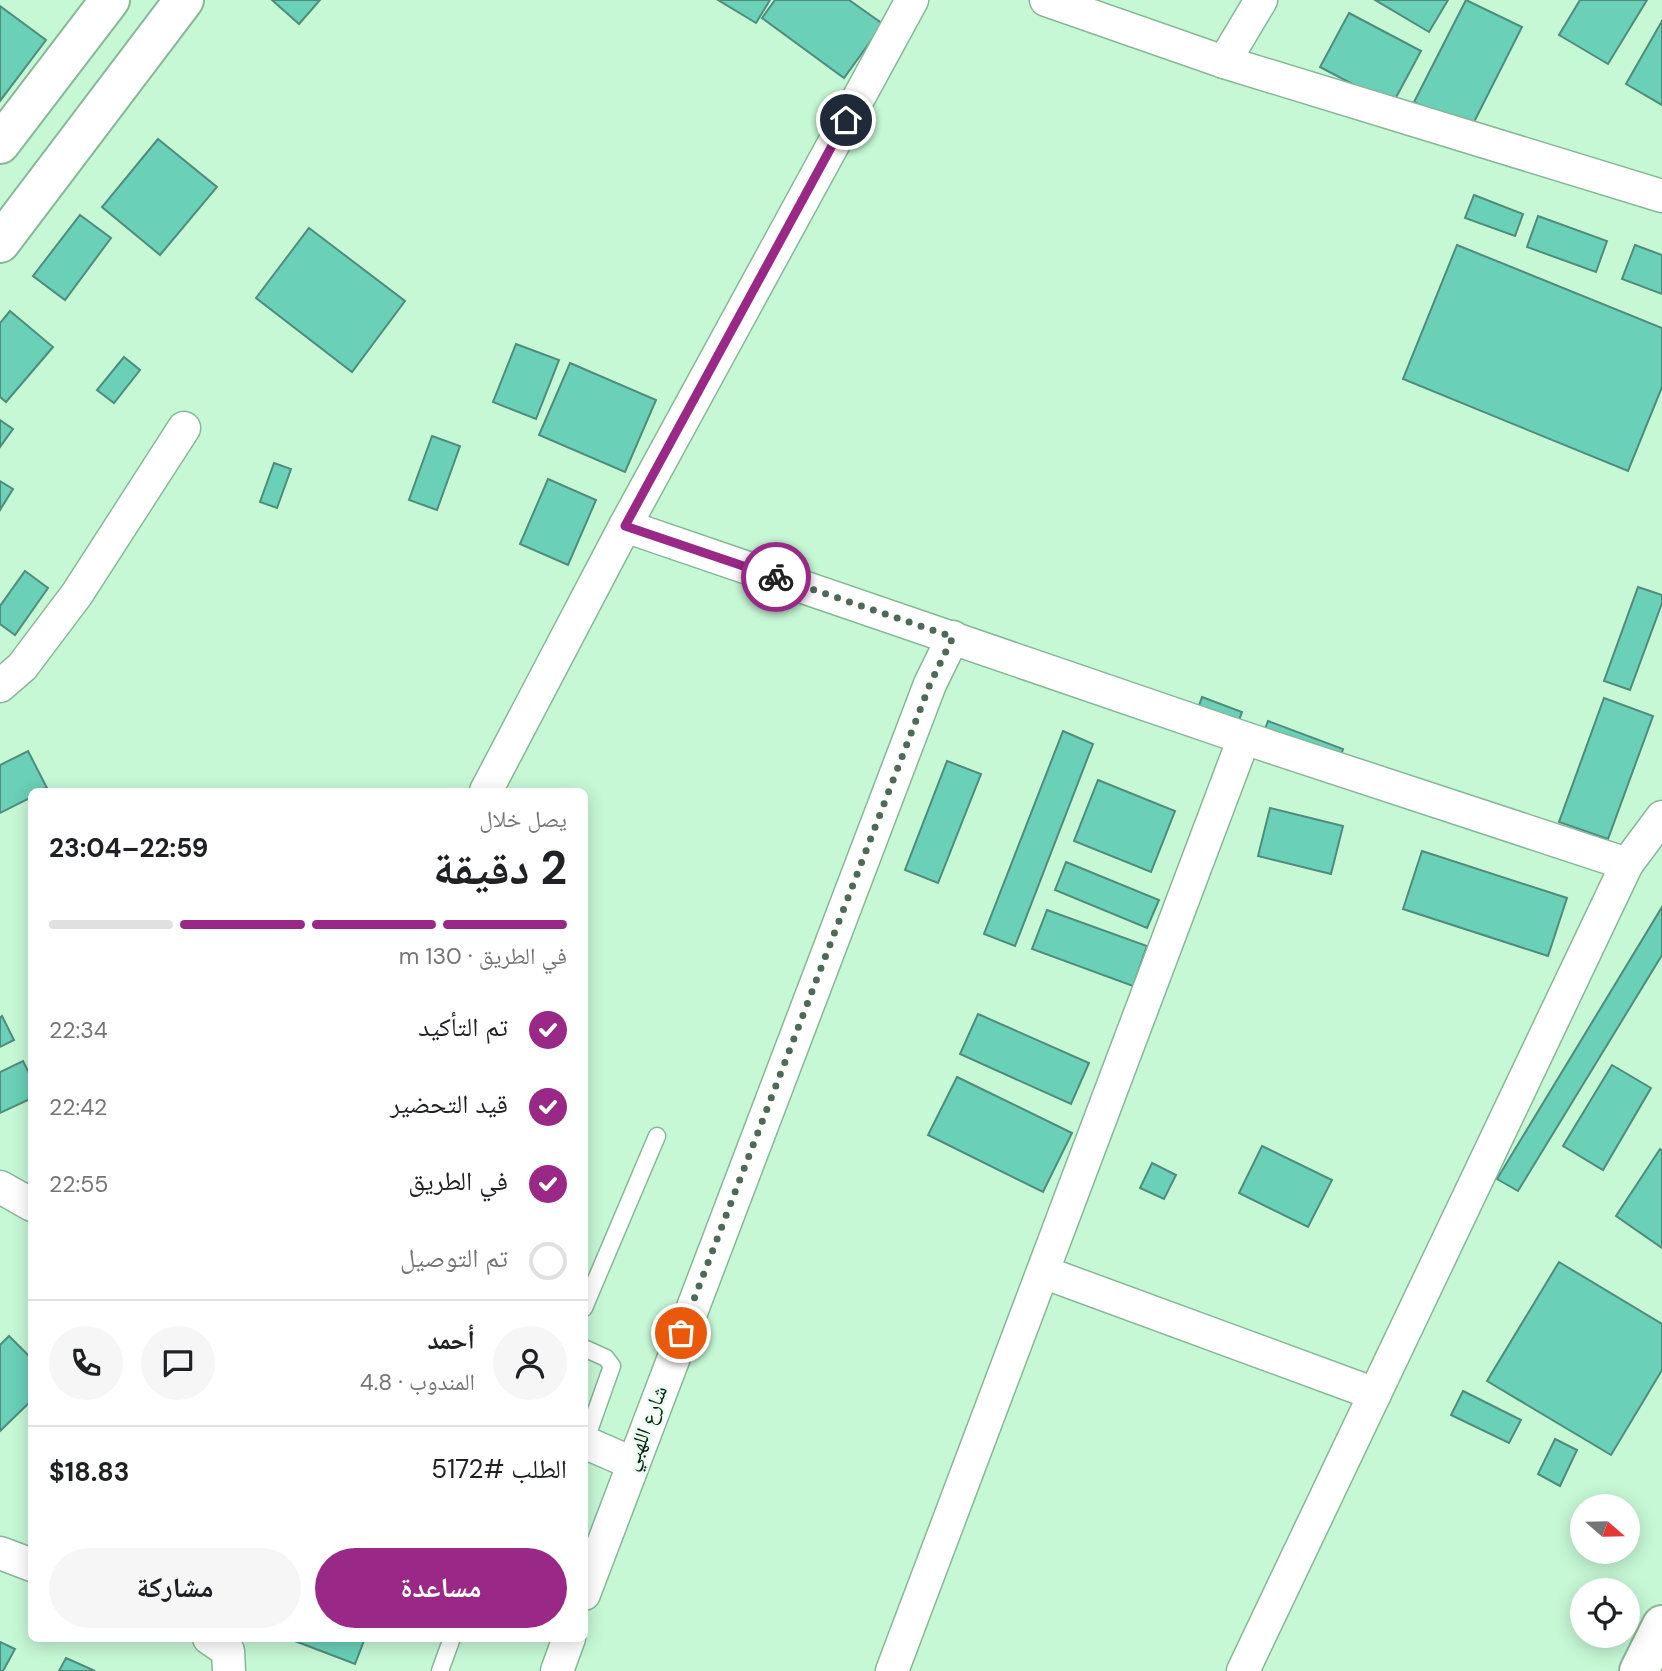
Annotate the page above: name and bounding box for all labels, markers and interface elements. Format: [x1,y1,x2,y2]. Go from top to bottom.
pin [816,90,876,150]
icon: home [827,101,865,139]
courier [741,542,811,612]
icon: bike [757,558,795,596]
text: يصل خلال [479,804,567,834]
text: 22:59–23:04 [49,831,208,865]
text: 2 دقيقة [433,838,567,898]
text: في الطريق · 130 m [399,941,567,971]
text: تم التأكيد [418,1010,508,1044]
icon: check [529,1011,567,1049]
text: 22:34 [49,1015,108,1045]
text: قيد التحضير [390,1087,508,1121]
icon: check [529,1088,567,1126]
text: 22:42 [49,1092,107,1122]
text: في الطريق [408,1164,508,1198]
icon: check [529,1165,567,1203]
text: 22:55 [49,1169,108,1199]
text: تم التوصيل [400,1241,508,1275]
pin [651,1303,711,1363]
icon: bag [662,1314,700,1352]
text: أحمد [427,1323,475,1357]
button: phone [49,1326,123,1400]
button: chat [141,1326,215,1400]
button: person [493,1326,567,1400]
text: المندوب · 4.8 [360,1367,475,1397]
street label: شارع اللهبي [616,1382,676,1475]
text: الطلب #5172 [431,1452,567,1486]
text: $18.83 [49,1455,129,1489]
north arrow [1570,1494,1640,1564]
map controls [1570,1494,1640,1648]
button: مشاركة [49,1548,301,1628]
button: مساعدة [315,1548,567,1628]
button: locate [1570,1578,1640,1648]

